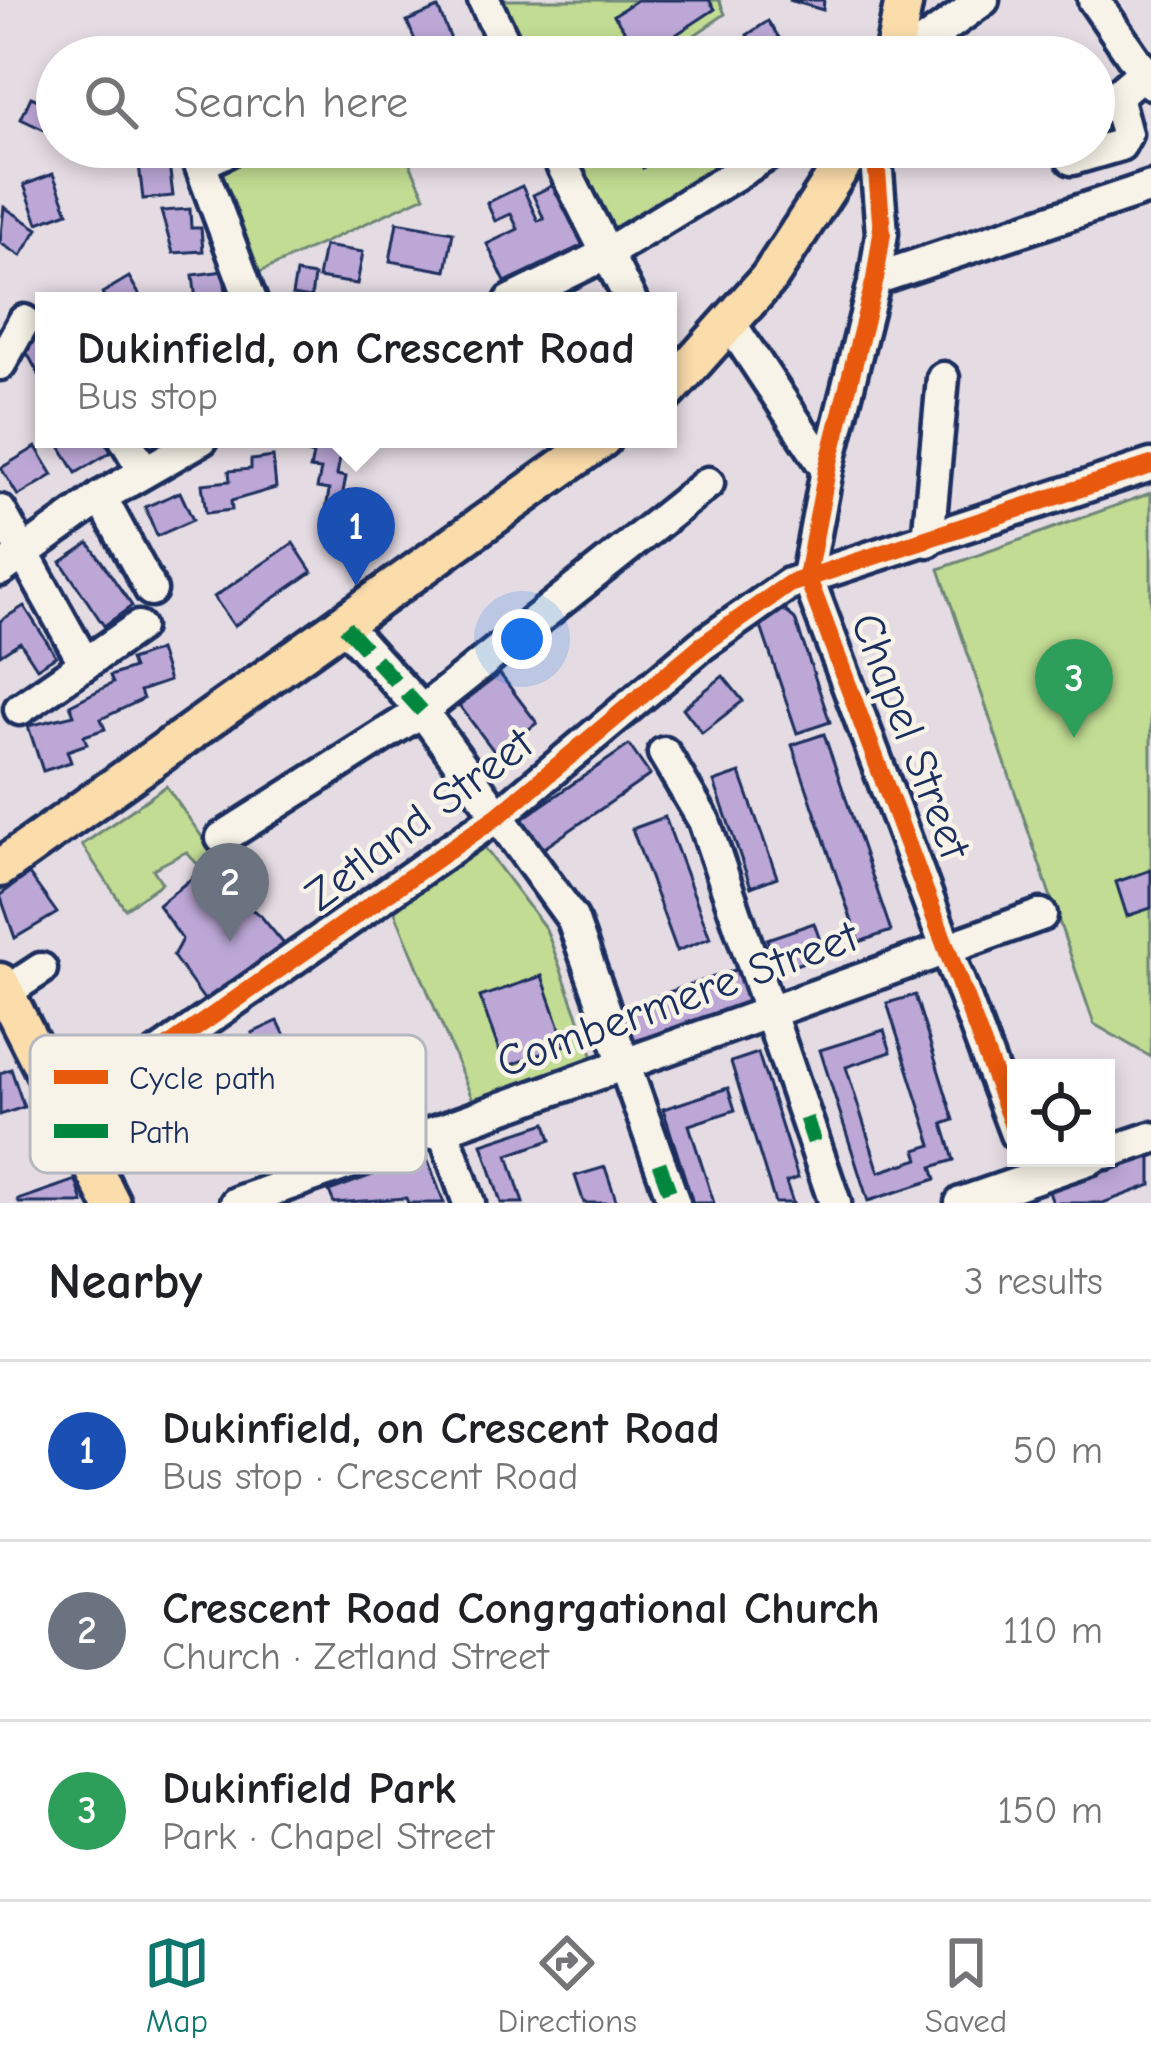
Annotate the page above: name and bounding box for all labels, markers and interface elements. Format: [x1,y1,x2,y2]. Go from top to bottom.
search box [36,36,1115,168]
icon: search [78,69,144,135]
text: Search here [174,76,408,128]
popup [35,292,677,448]
text: Dukinfield, on Crescent Road [77,322,635,374]
text: Bus stop [77,374,218,419]
pin: 1 [317,487,395,586]
street label: Chapel Street [840,606,982,867]
your location [492,609,552,669]
pin: 3 [1035,639,1113,738]
street label: Zetland Street [295,716,544,921]
pin: 2 [191,843,269,942]
street label: Combermere Street [489,909,866,1088]
legend [30,1035,426,1173]
text: Cycle path [129,1059,276,1097]
map controls [1007,1059,1115,1167]
button: locate [1007,1059,1115,1167]
text: Path [129,1113,190,1151]
text: Nearby [48,1252,202,1311]
text: 3 results [964,1259,1103,1304]
text: Dukinfield, on Crescent Road [162,1402,720,1454]
text: 1 [79,1428,95,1473]
text: 50 m [1013,1428,1103,1473]
text: Bus stop · Crescent Road [162,1454,578,1499]
text: Crescent Road Congrgational Church [162,1582,880,1634]
text: 2 [77,1608,97,1653]
text: 110 m [1003,1608,1103,1653]
text: Church · Zetland Street [162,1634,549,1679]
text: Dukinfield Park [162,1762,456,1814]
text: 3 [77,1788,97,1833]
text: 150 m [997,1788,1103,1833]
text: Park · Chapel Street [162,1814,494,1859]
tab: Map [144,1930,210,2040]
tab: Directions [498,1930,637,2040]
tab: Saved [925,1930,1007,2040]

